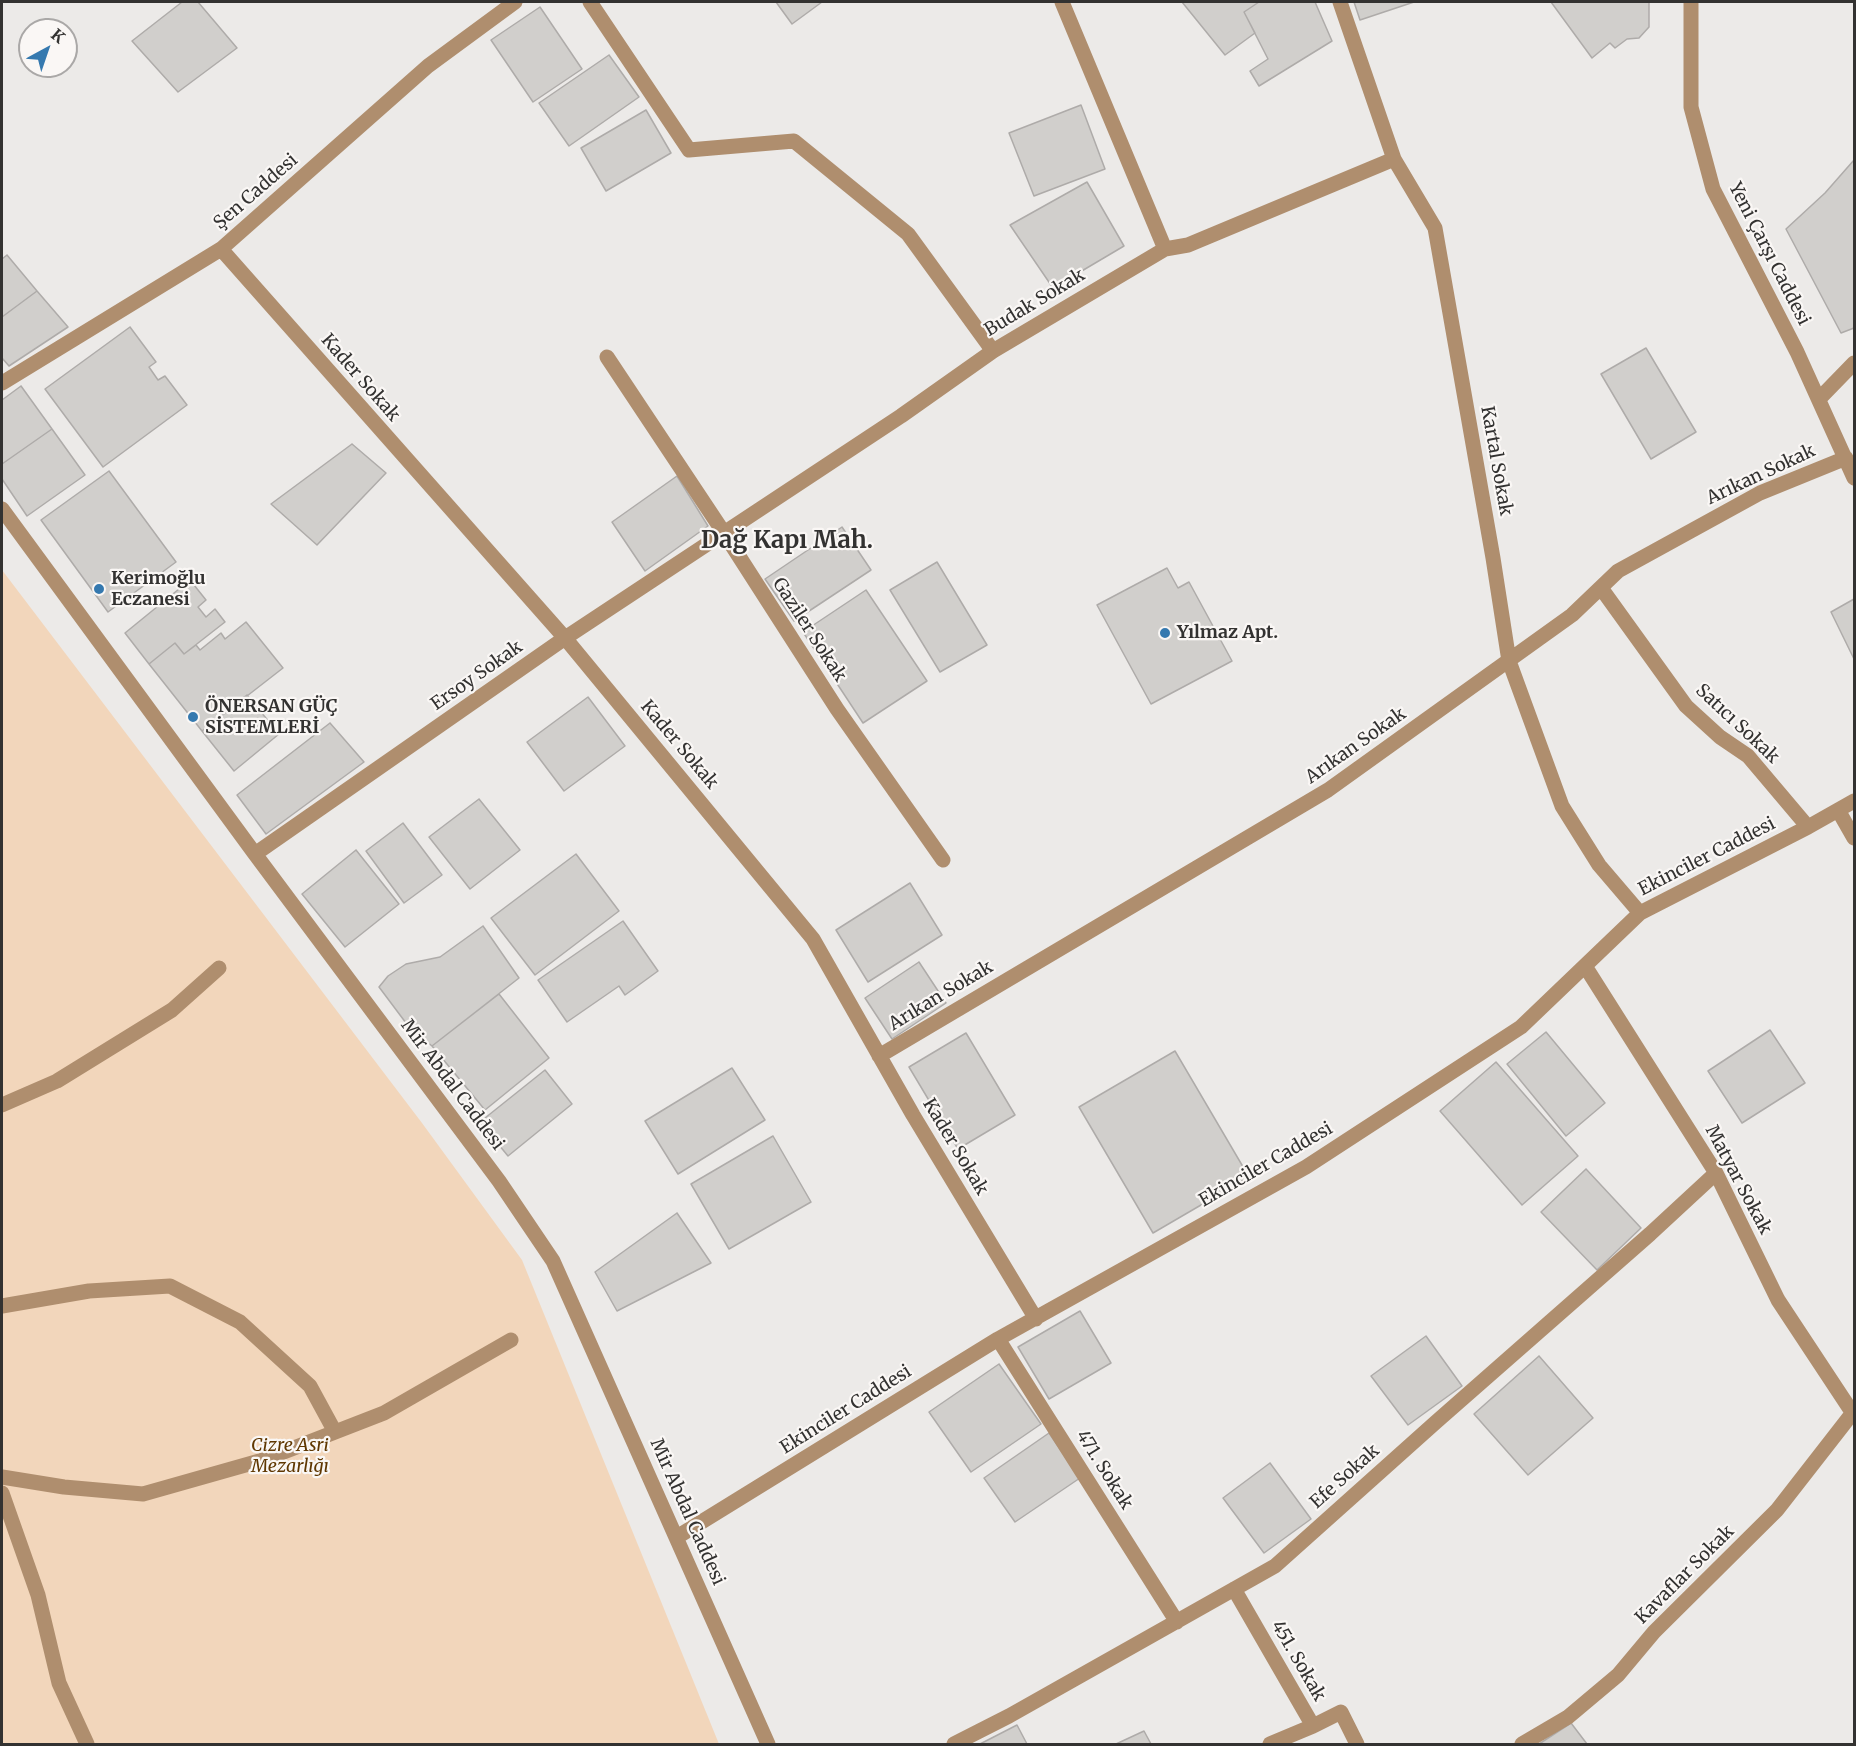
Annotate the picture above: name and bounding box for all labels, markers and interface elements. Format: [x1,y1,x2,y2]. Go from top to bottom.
north arrow [18,18,78,78]
text: K [47,24,69,47]
street label: Şen Caddesi [210,150,302,234]
street label: Yeni Çarşı Caddesi [1724,179,1814,329]
street label: Budak Sokak [981,265,1089,341]
street label: Kader Sokak [316,330,404,426]
street label: Kartal Sokak [1476,404,1516,518]
street label: Arıkan Sokak [1703,440,1819,510]
district label: Dağ Kapı Mah. [701,527,873,555]
place label: Kerimoğlu Eczanesi [111,568,205,610]
street label: Gaziler Sokak [767,574,851,686]
marker: Kerimoğlu Eczanesi [92,582,106,596]
place label: Yılmaz Apt. [1177,622,1278,644]
marker: Yılmaz Apt. [1158,626,1172,640]
street label: Ersoy Sokak [427,637,527,715]
street label: Satıcı Sokak [1691,680,1783,768]
place label: ÖNERSAN GÜÇ SİSTEMLERİ [205,696,338,738]
street label: Kader Sokak [636,696,722,794]
street label: Arıkan Sokak [1302,703,1410,789]
marker: ÖNERSAN GÜÇ SİSTEMLERİ [186,710,200,724]
street label: Ekinciler Caddesi [1635,813,1779,901]
street label: Arıkan Sokak [885,956,997,1036]
street label: Mir Abdal Caddesi [396,1015,508,1155]
street label: Kader Sokak [918,1095,992,1199]
street label: Ekinciler Caddesi [1195,1118,1337,1212]
street label: Matyar Sokak [1700,1122,1776,1238]
street label: Ekinciler Caddesi [776,1361,916,1459]
street label: 471. Sokak [1071,1426,1137,1514]
park label: Cizre Asri Mezarlığı [251,1435,329,1478]
street label: Mir Abdal Caddesi [645,1435,729,1589]
street label: Efe Sokak [1306,1440,1384,1514]
street label: Kavaflar Sokak [1631,1521,1739,1629]
street label: 451. Sokak [1266,1617,1330,1705]

